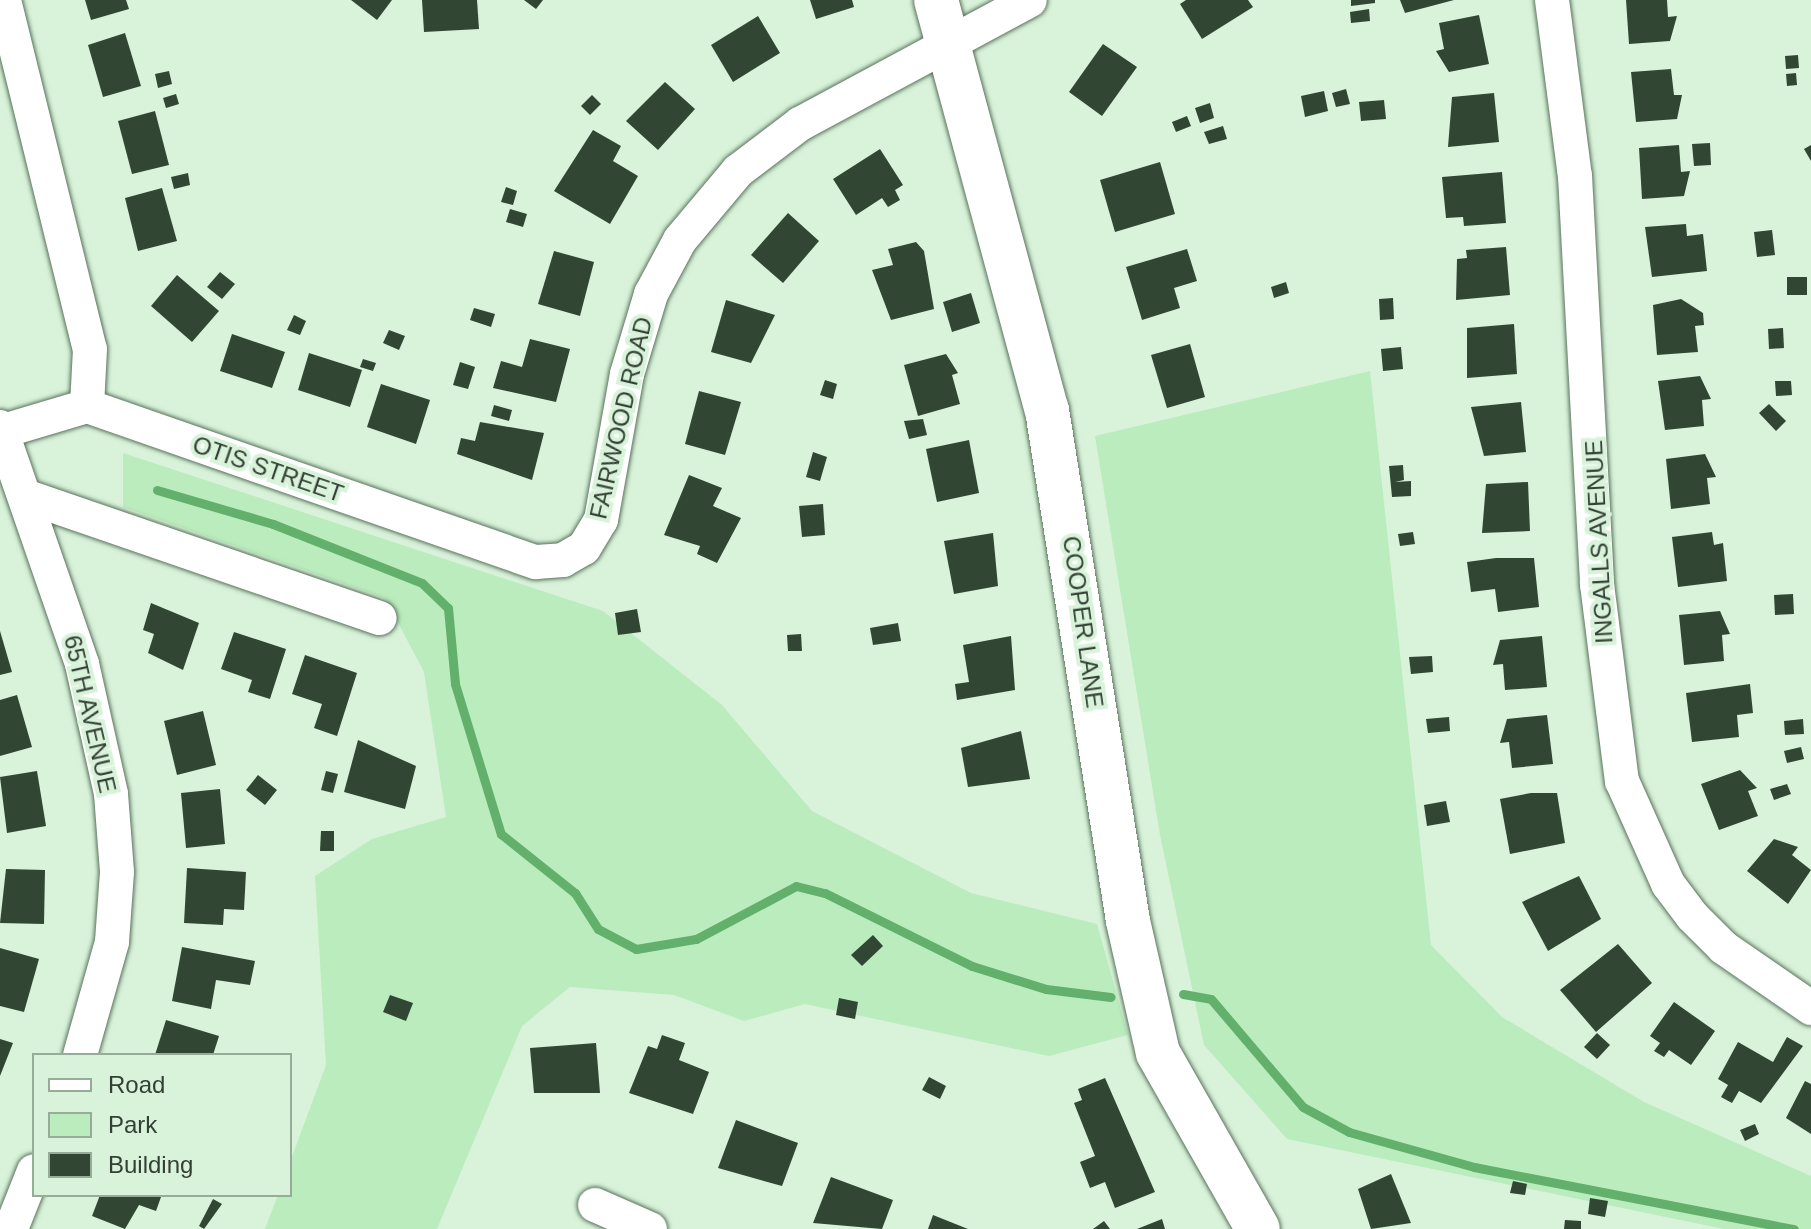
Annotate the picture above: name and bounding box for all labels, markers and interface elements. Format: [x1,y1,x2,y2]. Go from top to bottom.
street label: FAIRWOOD ROAD [584,314,658,522]
street label: OTIS STREET [189,430,347,508]
street label: INGALLS AVENUE [1579,439,1619,645]
street label: COOPER LANE [1057,534,1109,710]
street label: 65TH AVENUE [58,632,122,796]
legend [32,1053,292,1197]
text: Road [108,1071,165,1098]
text: Park [108,1111,157,1138]
text: Building [108,1151,193,1178]

